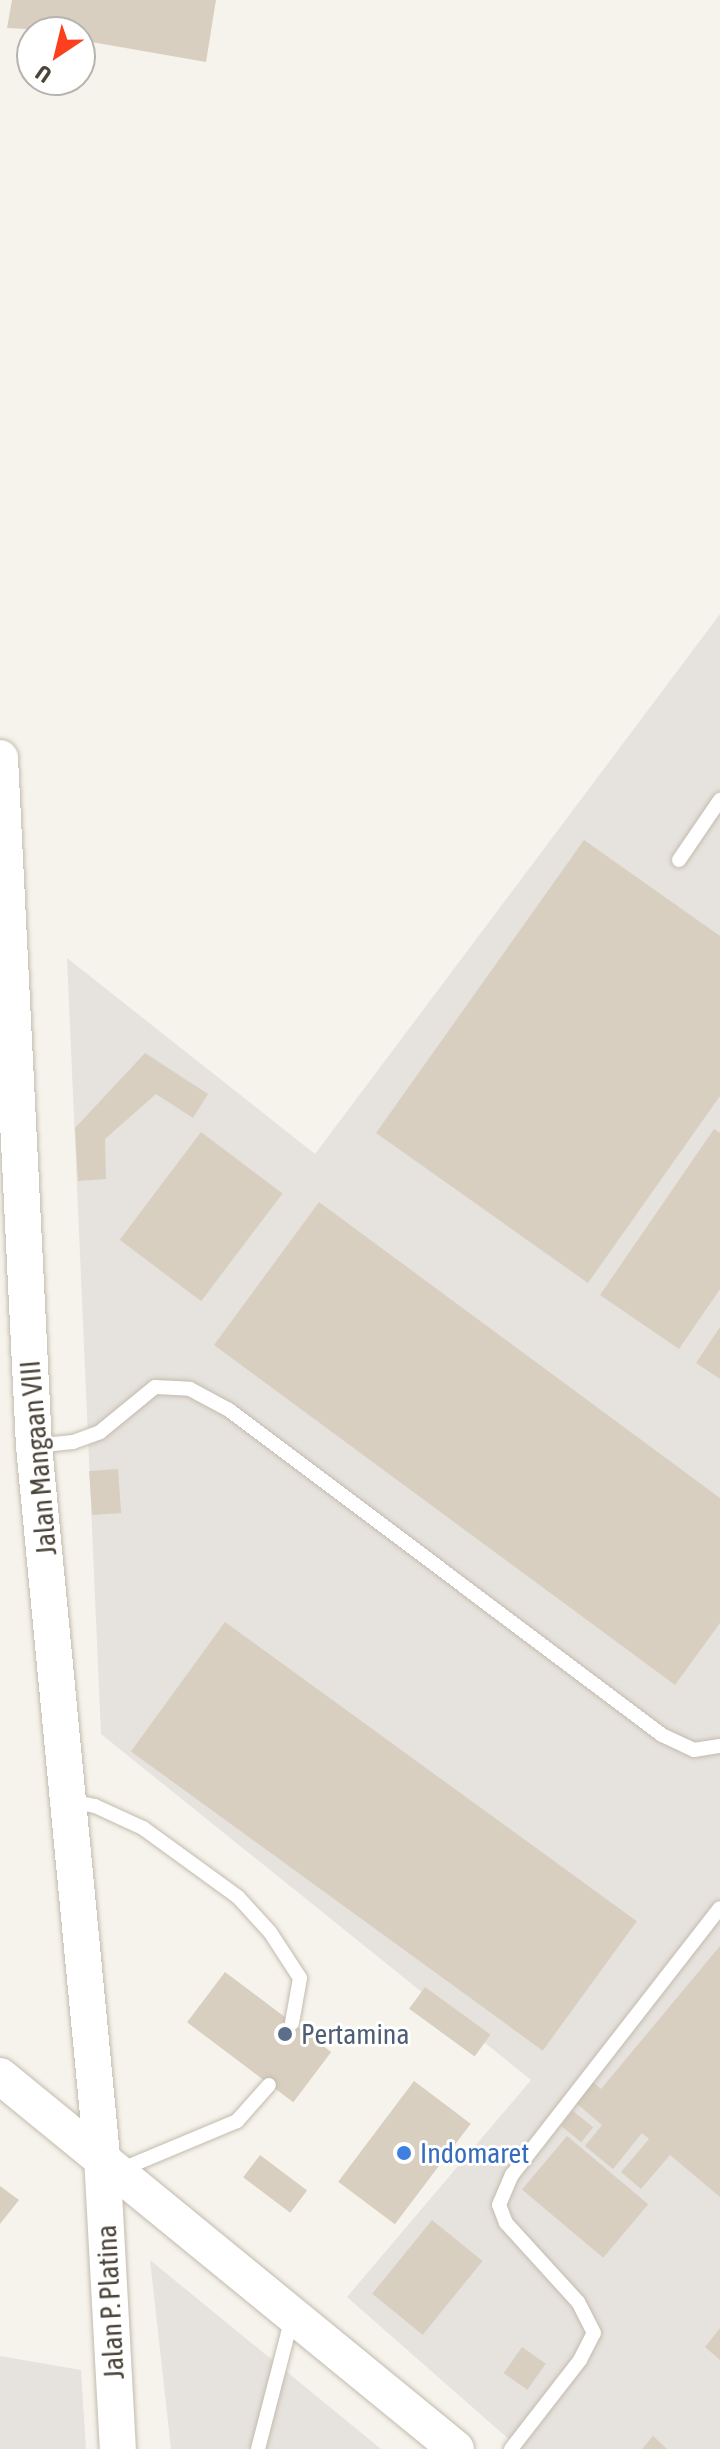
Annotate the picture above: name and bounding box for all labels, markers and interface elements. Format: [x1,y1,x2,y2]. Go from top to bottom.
north arrow [16,16,96,96]
text: U [31,60,56,88]
street label: Jalan Mangaan VIII [13,1359,63,1557]
place label: Pertamina [301,2017,409,2051]
marker: Pertamina [276,2025,294,2043]
place label: Indomaret [420,2136,529,2170]
marker: Indomaret [395,2144,413,2162]
street label: Jalan P. Platina [89,2224,131,2380]

